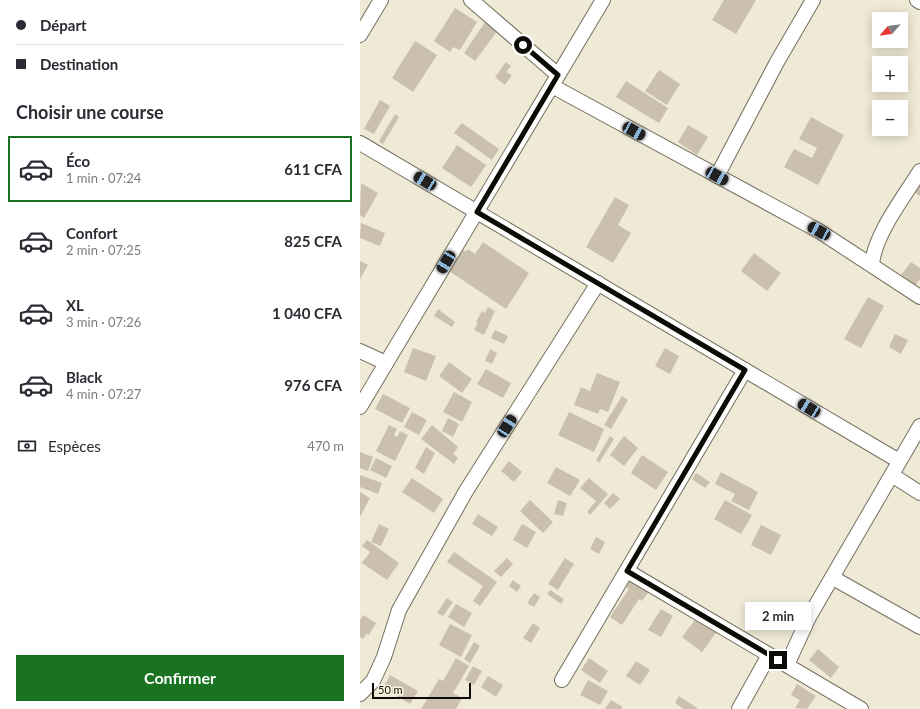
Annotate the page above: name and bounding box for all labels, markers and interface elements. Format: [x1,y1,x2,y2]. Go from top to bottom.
north arrow [872,12,908,48]
map controls [872,12,908,136]
text: Départ [40,16,87,34]
route start [514,36,532,54]
text: Destination [40,55,118,73]
button: + [872,56,908,92]
button: − [872,100,908,136]
text: Choisir une course [16,101,164,123]
car [621,120,647,142]
icon: car [18,151,54,187]
text: Éco [66,152,90,170]
text: 611 CFA [284,160,342,178]
car [704,165,730,187]
text: 1 min · 07:24 [66,170,141,186]
car [412,170,438,192]
car [806,220,832,242]
icon: car [18,223,54,259]
text: Confort [66,224,118,242]
text: 825 CFA [284,232,342,250]
text: 2 min · 07:25 [66,242,141,258]
car [435,249,457,275]
icon: car [18,295,54,331]
text: XL [66,296,84,314]
text: 1 040 CFA [272,304,342,322]
text: 3 min · 07:26 [66,314,141,330]
icon: car [18,367,54,403]
text: Black [66,368,102,386]
text: 976 CFA [284,376,342,394]
text: 4 min · 07:27 [66,386,141,402]
car [796,397,822,419]
car [495,413,519,439]
icon: cash [16,435,38,457]
text: Espèces [48,437,101,455]
text: 470 m [307,438,344,454]
callout: 2 min [745,602,811,630]
text: 2 min [762,608,794,624]
route end [769,651,787,669]
button: Confirmer [16,655,344,701]
scale bar [372,681,471,700]
text: 50 m [378,683,403,696]

